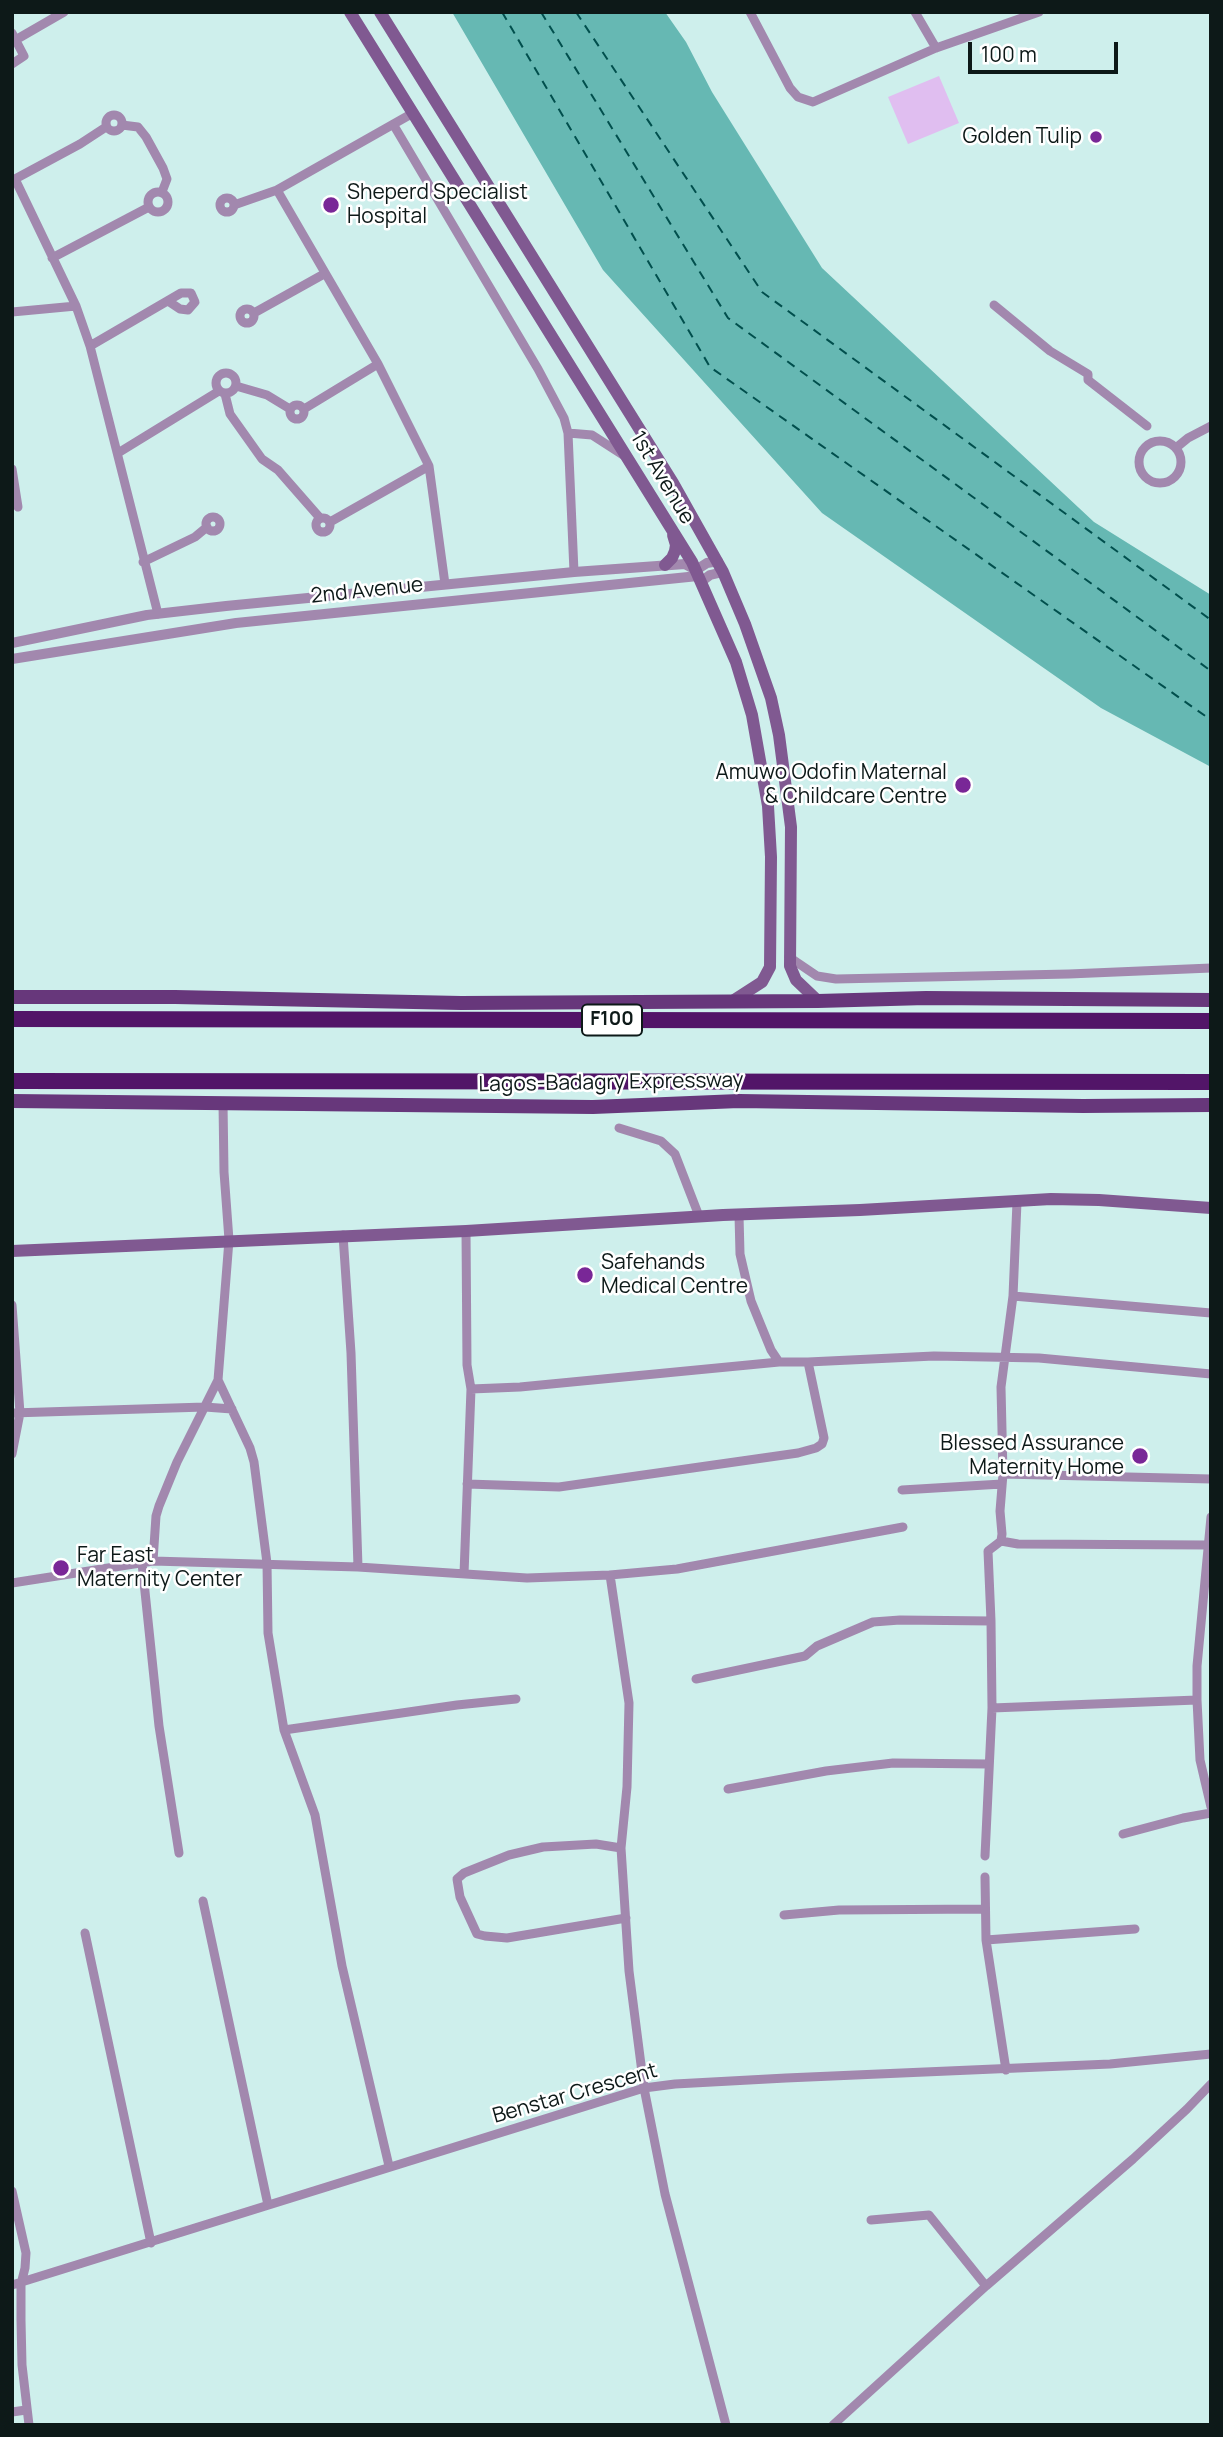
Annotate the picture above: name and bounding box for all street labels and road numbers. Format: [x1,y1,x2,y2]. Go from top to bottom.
street label: 1st Avenue [624,427,700,529]
street label: 2nd Avenue [310,573,424,609]
road number: F100 [582,1004,642,1036]
street label: Lagos-Badagry Expressway [478,1068,744,1098]
street label: Benstar Crescent [490,2058,660,2130]

